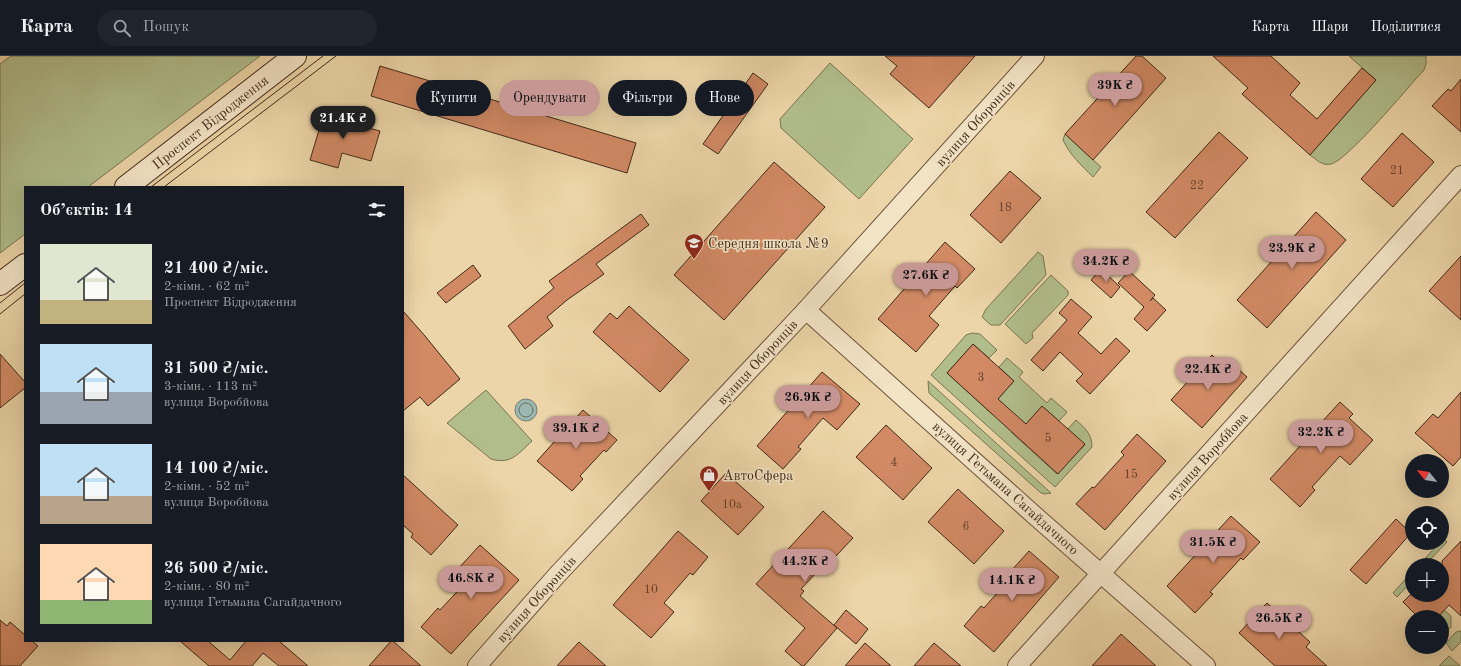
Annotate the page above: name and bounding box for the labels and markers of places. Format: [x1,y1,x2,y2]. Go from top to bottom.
pin: 39K ₴ [1087,73,1143,107]
pin: 21.4K ₴ [306,106,380,140]
school or university icon: Середня школа №9 [683,232,705,260]
pin: 23.9K ₴ [1255,236,1329,270]
place label: Середня школа №9 [708,237,829,251]
pin: 34.2K ₴ [1069,249,1143,283]
pin: 27.6K ₴ [889,263,963,297]
pin: 22.4K ₴ [1171,357,1245,391]
pin: 26.9K ₴ [771,385,845,419]
pin: 39.1K ₴ [539,416,613,450]
pin: 32.2K ₴ [1284,420,1358,454]
shop icon: АвтоСфера [698,464,720,492]
place label: АвтоСфера [723,469,793,484]
pin: 31.5K ₴ [1176,530,1250,564]
pin: 44.2K ₴ [768,549,842,583]
pin: 46.8K ₴ [434,566,508,600]
pin: 14.1K ₴ [975,568,1049,602]
pin: 26.5K ₴ [1242,606,1316,640]

